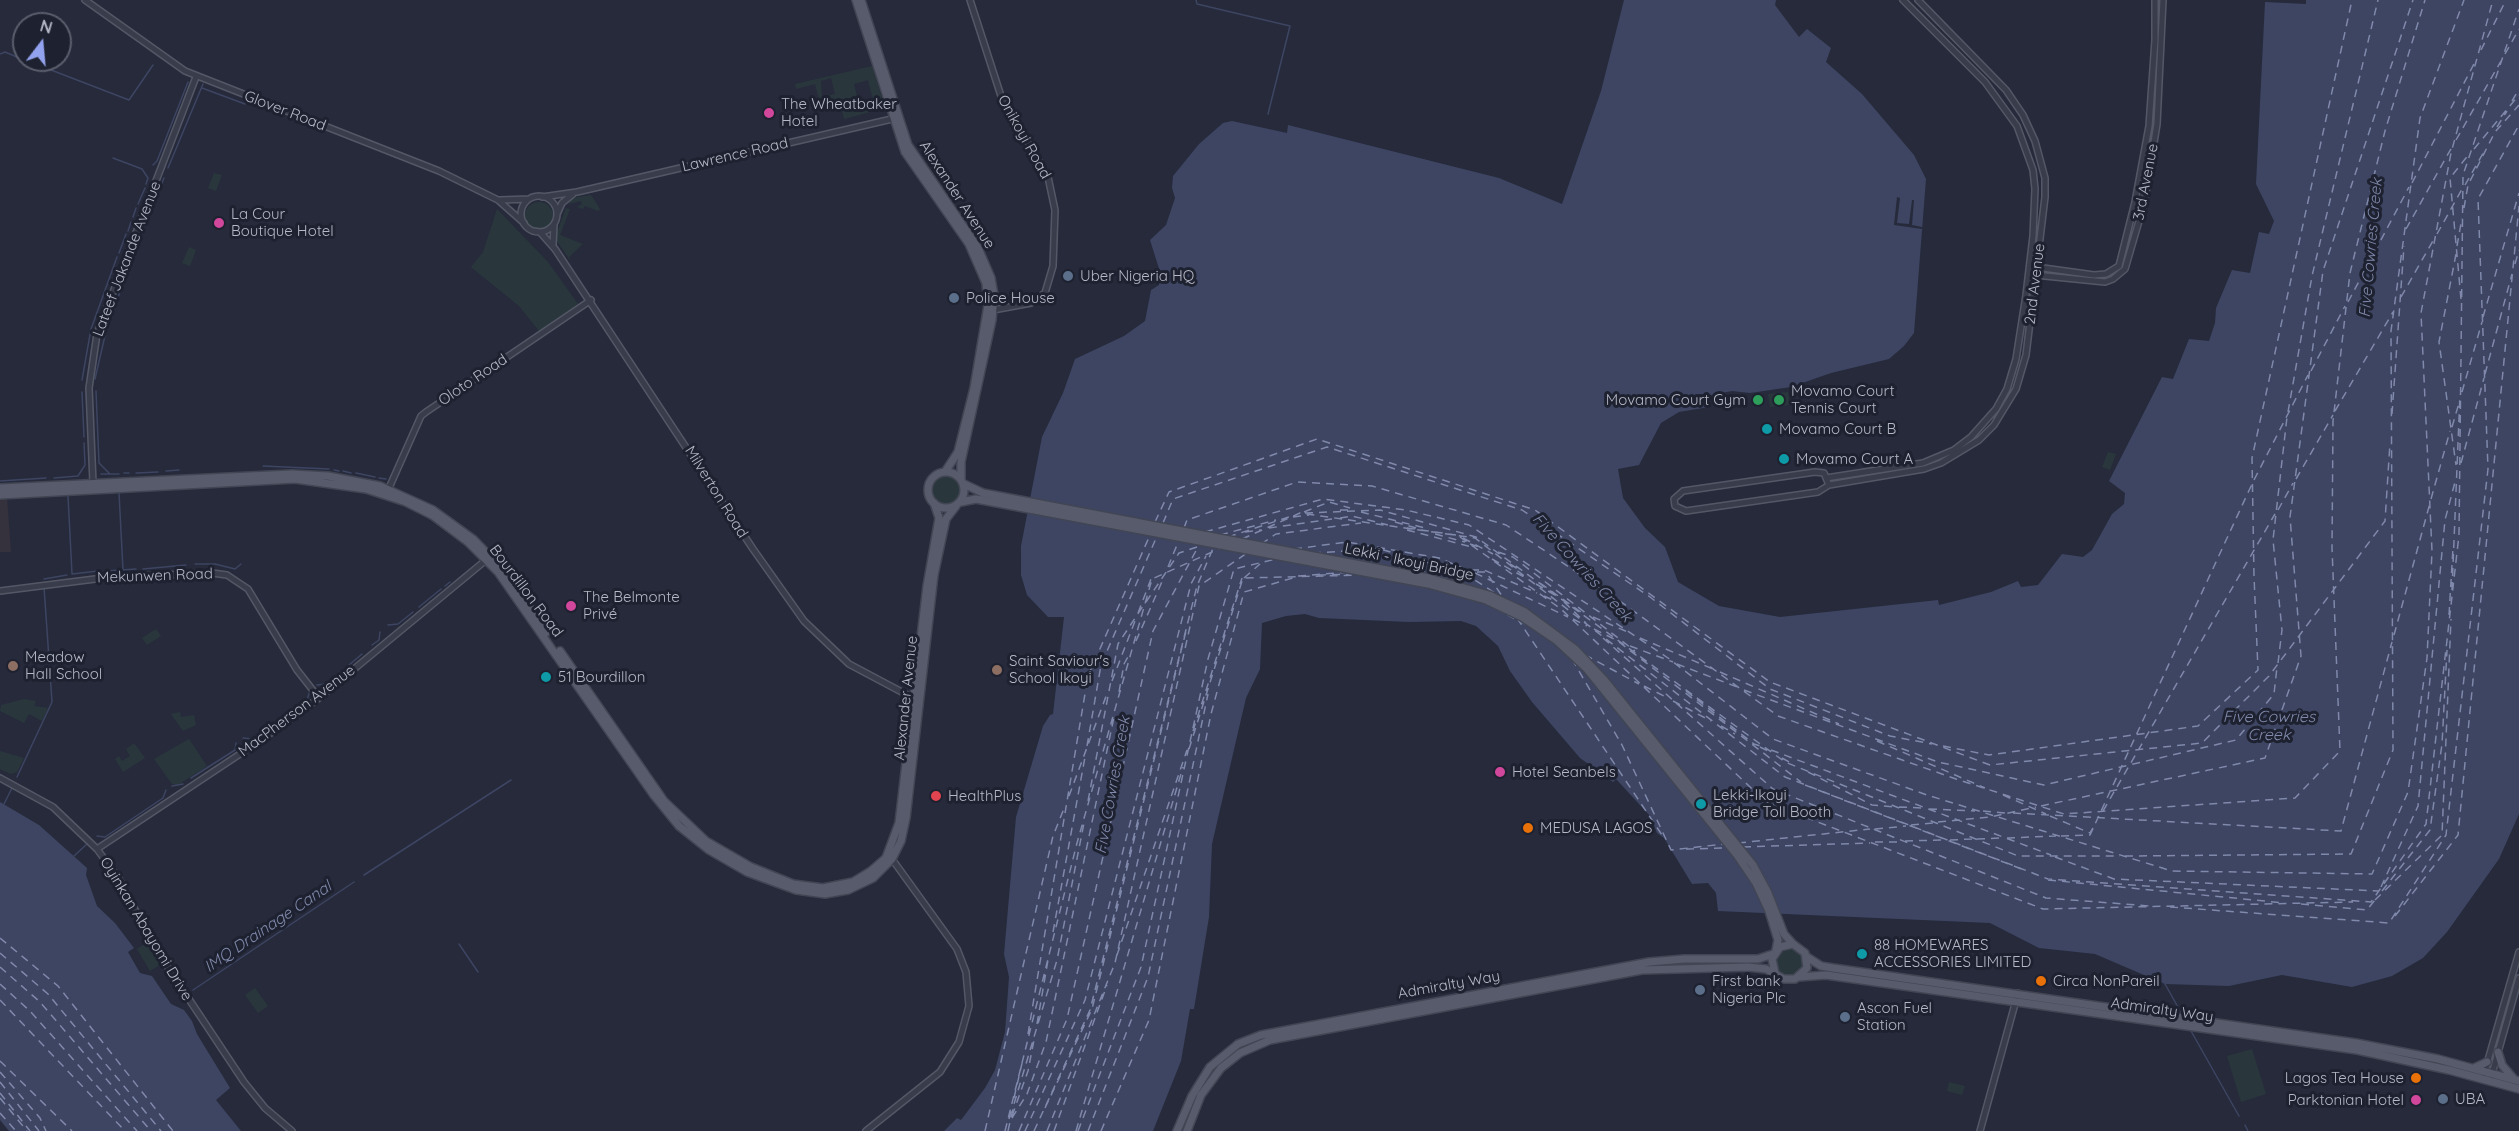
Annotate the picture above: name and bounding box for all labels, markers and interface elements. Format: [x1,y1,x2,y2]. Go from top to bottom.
north arrow [12,12,72,72]
text: N [38,15,55,38]
street label: Glover Road [242,87,328,135]
street label: Onikoyi Road [994,92,1054,182]
place label: The Wheatbaker Hotel [781,95,897,130]
marker: The Wheatbaker Hotel [762,106,776,120]
street label: Lawrence Road [680,134,790,176]
street label: Alexander Avenue [915,138,999,252]
street label: 3rd Avenue [2130,142,2162,222]
water label: Five Cowries Creek [2355,178,2387,318]
street label: Lateef Jakande Avenue [89,179,165,339]
place label: La Cour Boutique Hotel [231,205,334,240]
marker: La Cour Boutique Hotel [212,216,226,230]
street label: 2nd Avenue [2021,242,2049,326]
place label: Uber Nigeria HQ [1080,267,1194,285]
marker: Uber Nigeria HQ [1061,269,1075,283]
place label: Police House [966,289,1055,307]
marker: Police House [947,291,961,305]
street label: Oloto Road [435,350,511,410]
place label: Movamo Court Tennis Court [1791,382,1894,417]
place label: Movamo Court Gym [1606,391,1746,409]
marker: Movamo Court Gym [1751,393,1765,407]
marker: Movamo Court Tennis Court [1772,393,1786,407]
place label: Movamo Court B [1779,420,1896,438]
marker: Movamo Court B [1760,422,1774,436]
street label: Milverton Road [681,443,751,541]
place label: Movamo Court A [1796,450,1913,468]
marker: Movamo Court A [1777,452,1791,466]
water label: Five Cowries Creek [1528,510,1636,626]
street label: Lekki - Ikoyi Bridge [1343,540,1475,584]
street label: Bourdillon Road [485,541,567,641]
street label: Mekunwen Road [97,565,213,587]
place label: The Belmonte Privé [583,588,680,623]
marker: The Belmonte Privé [564,599,578,613]
street label: Alexander Avenue [891,635,921,761]
place label: Meadow Hall School [25,648,102,683]
place label: Saint Saviour's School Ikoyi [1009,652,1109,687]
marker: Meadow Hall School [6,659,20,673]
street label: MacPherson Avenue [235,661,359,761]
marker: Saint Saviour's School Ikoyi [990,663,1004,677]
place label: 51 Bourdillon [558,668,645,686]
marker: 51 Bourdillon [539,670,553,684]
water label: Five Cowries Creek [2223,707,2315,745]
water label: Five Cowries Creek [1091,714,1135,856]
place label: Hotel Seanbels [1512,763,1616,781]
marker: Hotel Seanbels [1493,765,1507,779]
place label: Lekki-Ikoyi Bridge Toll Booth [1713,786,1831,821]
place label: HealthPlus [948,787,1021,805]
marker: HealthPlus [929,789,943,803]
marker: Lekki-Ikoyi Bridge Toll Booth [1694,797,1708,811]
place label: MEDUSA LAGOS [1540,819,1652,837]
marker: MEDUSA LAGOS [1521,821,1535,835]
street label: Oyinkan Abayomi Drive [96,854,196,1004]
water label: IMQ Drainage Canal [201,877,335,977]
place label: 88 HOMEWARES ACCESSORIES LIMITED [1874,936,2031,971]
marker: 88 HOMEWARES ACCESSORIES LIMITED [1855,947,1869,961]
street label: Admiralty Way [1397,967,1501,1003]
place label: First bank Nigeria Plc [1712,972,1786,1007]
place label: Circa NonPareil [2053,972,2160,990]
marker: Circa NonPareil [2034,974,2048,988]
marker: First bank Nigeria Plc [1693,983,1707,997]
street label: Admiralty Way [2110,994,2214,1026]
place label: Ascon Fuel Station [1857,999,1932,1034]
marker: Ascon Fuel Station [1838,1010,1852,1024]
place label: Lagos Tea House [2285,1069,2404,1087]
marker: Lagos Tea House [2409,1071,2423,1085]
place label: UBA [2455,1090,2485,1108]
place label: Parktonian Hotel [2288,1091,2404,1109]
marker: UBA [2436,1092,2450,1106]
marker: Parktonian Hotel [2409,1093,2423,1107]

